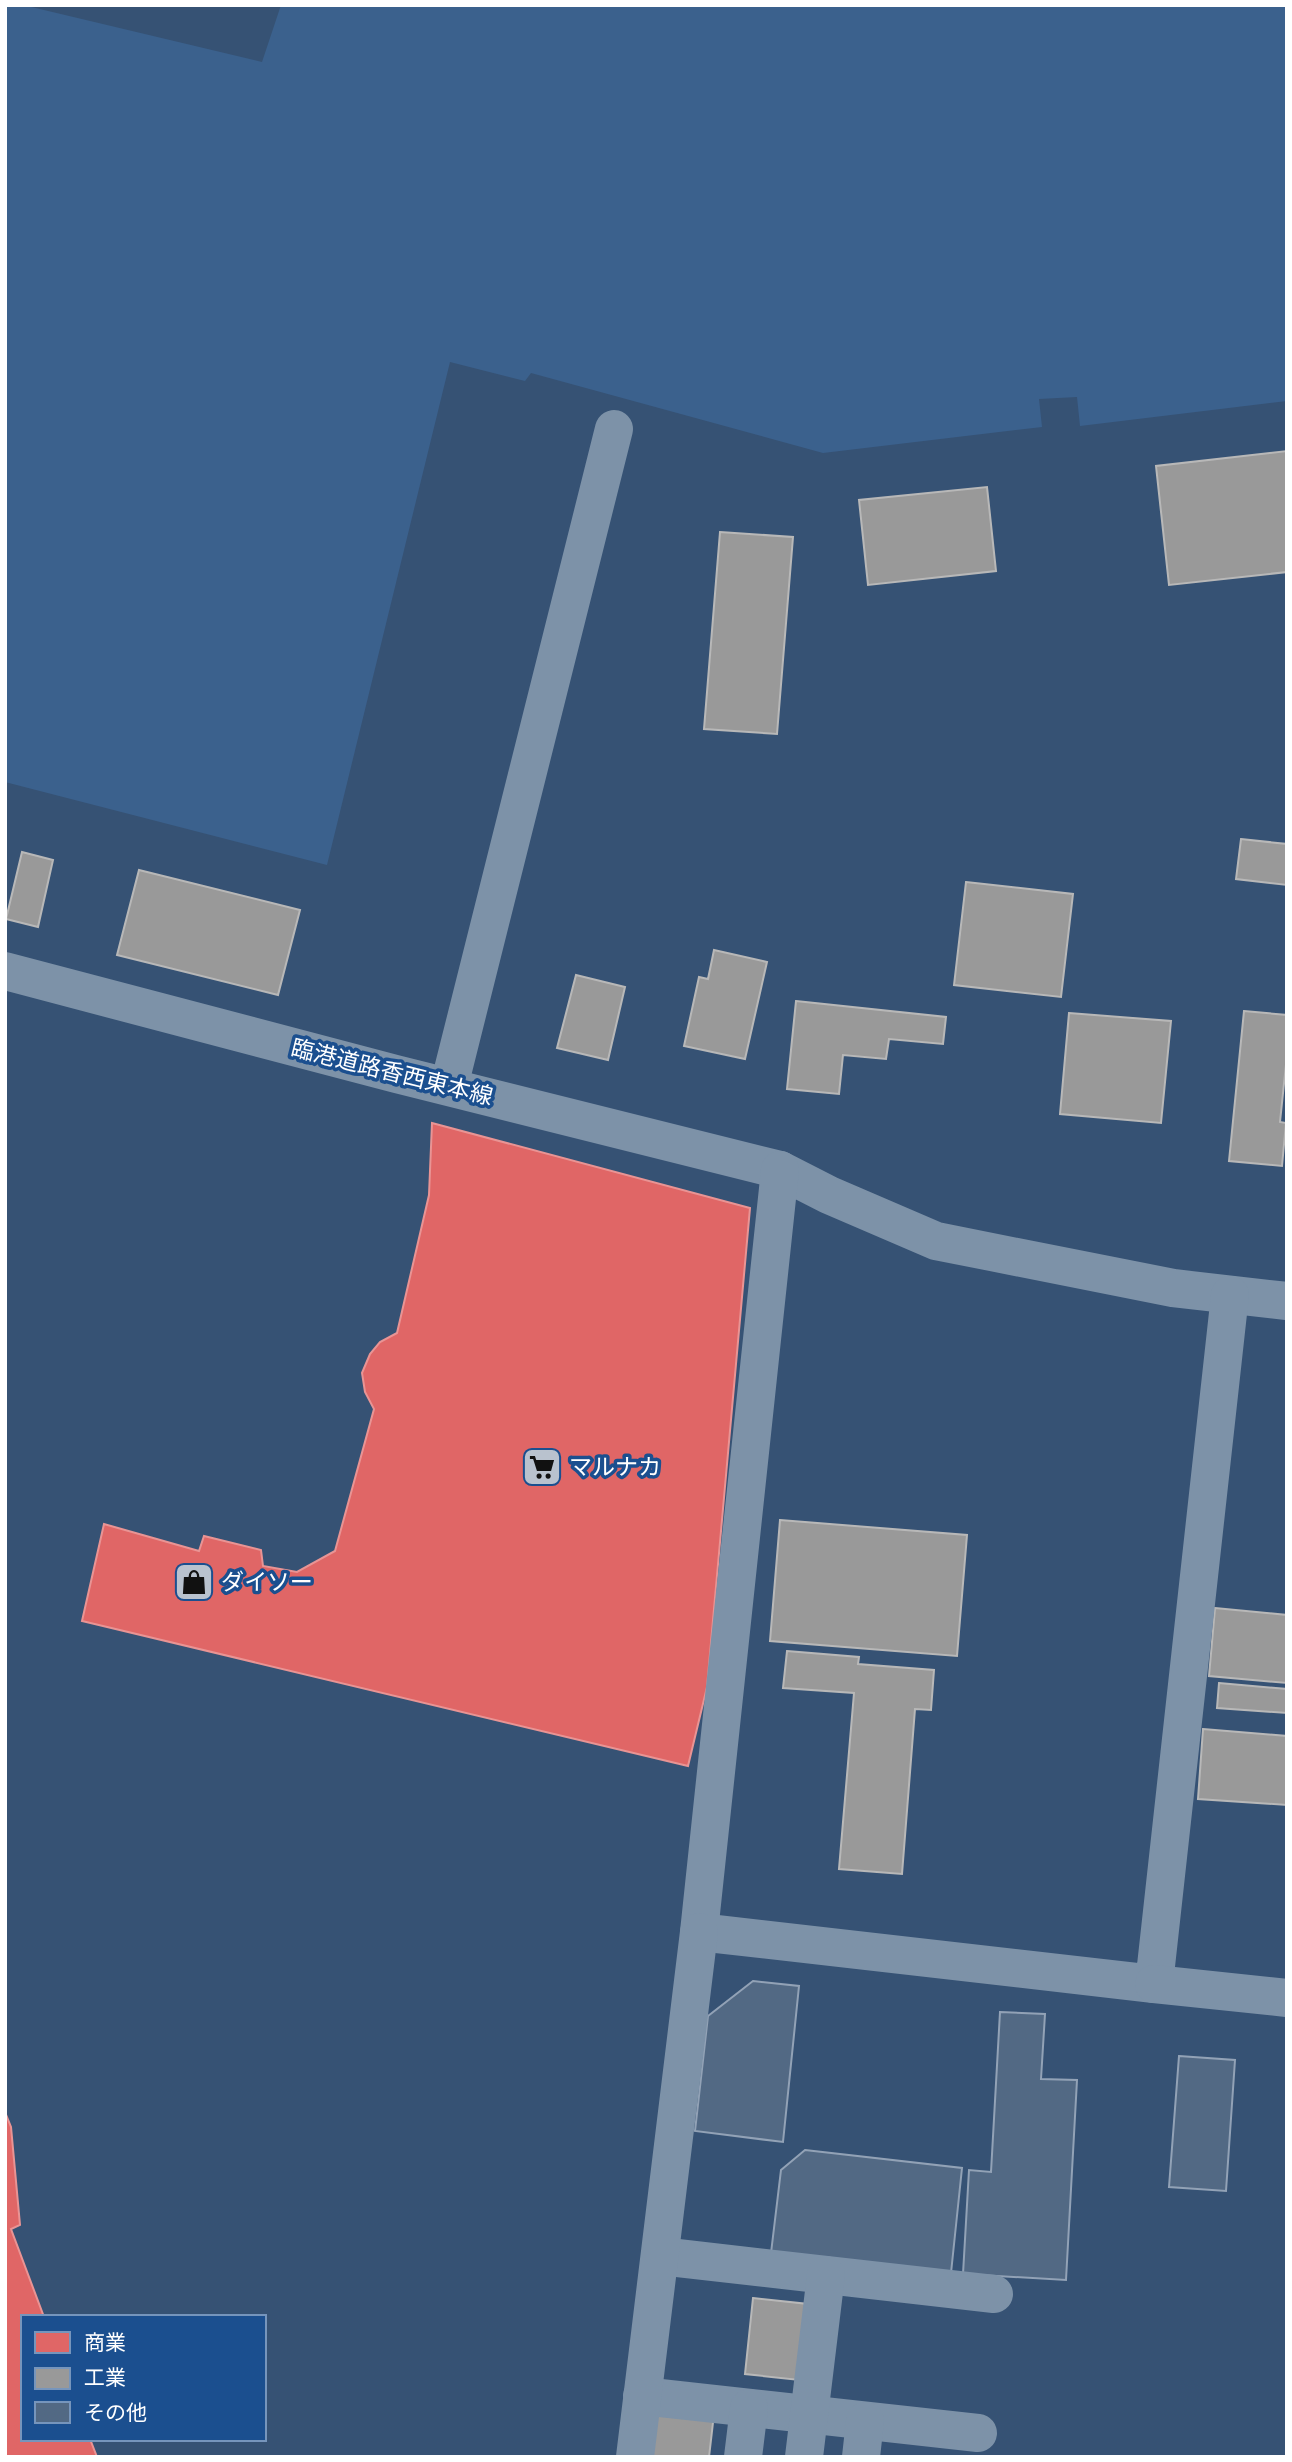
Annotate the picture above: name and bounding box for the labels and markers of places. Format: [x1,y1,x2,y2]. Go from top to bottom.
supermarket icon: マルナカ [521,1446,563,1488]
place label: マルナカ [569,1454,661,1479]
shop icon: ダイソー [173,1561,215,1603]
place label: ダイソー [221,1569,313,1594]

